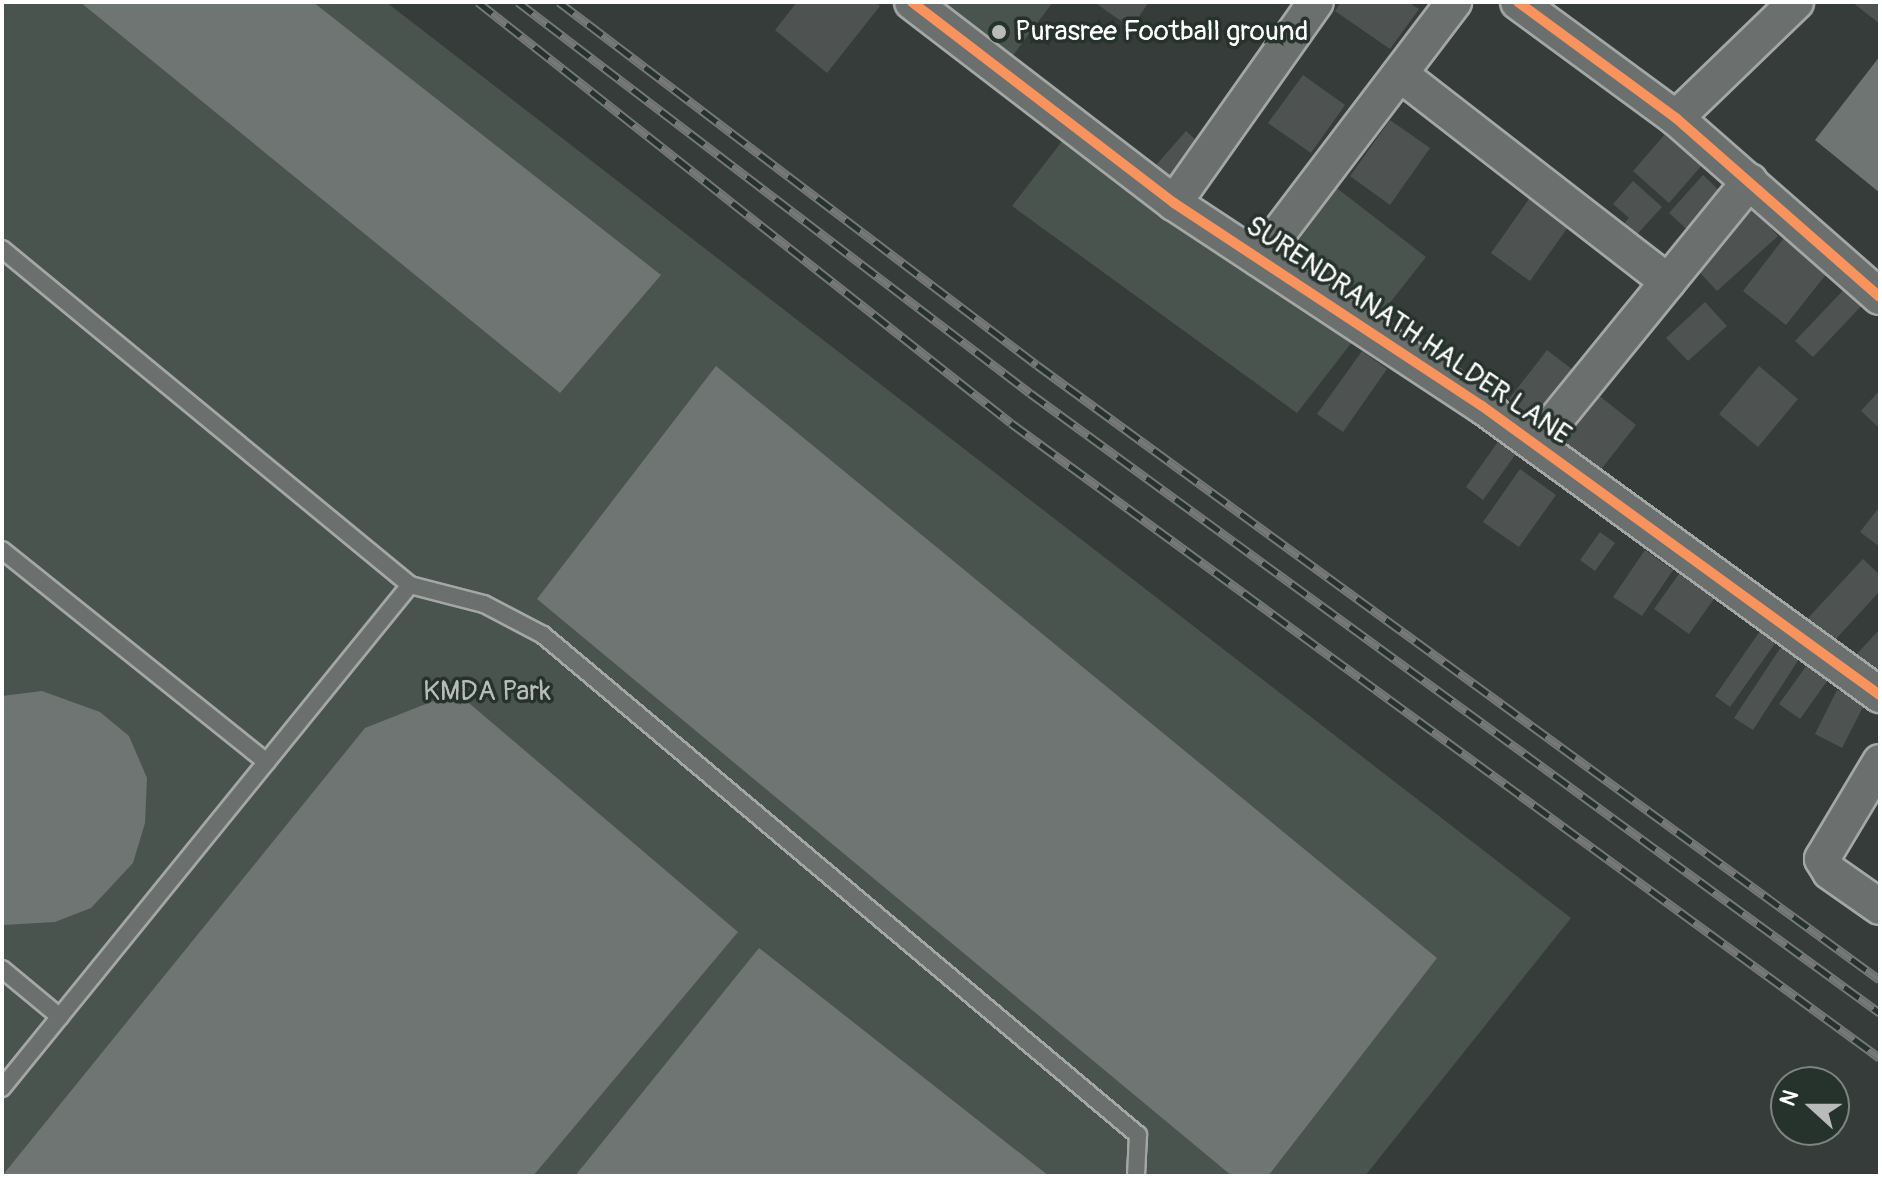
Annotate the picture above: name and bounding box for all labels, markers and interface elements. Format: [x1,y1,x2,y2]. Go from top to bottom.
place label: Purasree Football ground [1015,15,1308,49]
marker: Purasree Football ground [990,23,1008,41]
street label: SURENDRANATH HALDER LANE [1239,209,1577,453]
park label: KMDA Park [423,675,551,709]
north arrow [1770,1066,1850,1146]
text: N [1774,1086,1805,1110]

